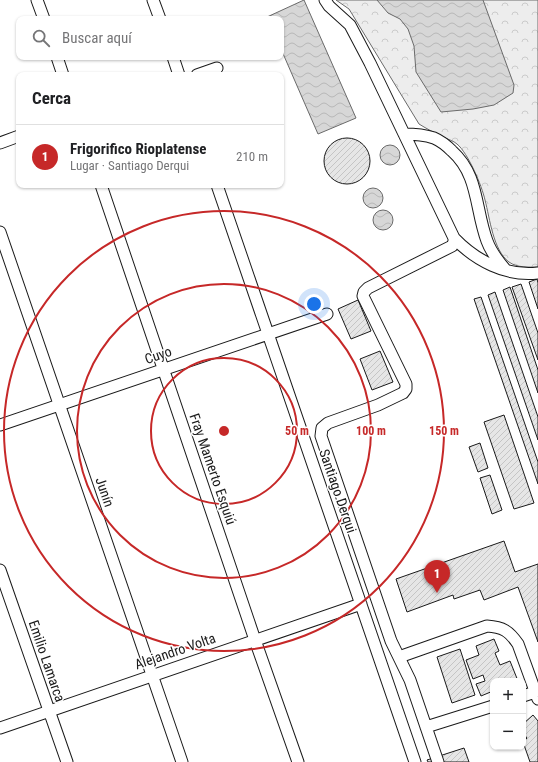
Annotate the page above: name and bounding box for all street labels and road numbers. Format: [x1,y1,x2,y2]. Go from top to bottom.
street label: Cuyo [142,343,174,367]
street label: Fray Mamerto Esquiú [186,411,240,527]
street label: Santiago Derqui [316,447,360,535]
street label: Junín [92,475,118,509]
street label: Emilio Lamarca [26,618,68,704]
street label: Alejandro Volta [132,630,218,672]

